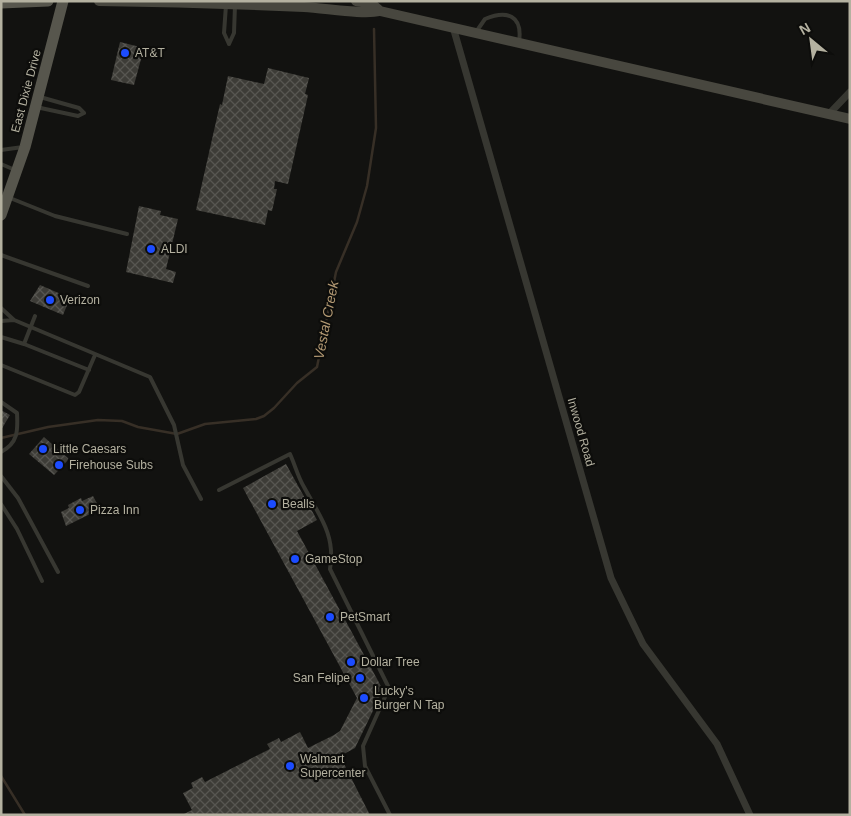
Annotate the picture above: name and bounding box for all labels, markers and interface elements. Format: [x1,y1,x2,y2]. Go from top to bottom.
north arrow [786,15,836,65]
text: N [796,19,813,38]
place label: AT&T [135,46,165,60]
marker: AT&T [119,47,131,59]
street label: East Dixie Drive [8,48,44,134]
place label: ALDI [161,242,188,256]
marker: ALDI [145,243,157,255]
water label: Vestal Creek [311,278,342,361]
place label: Verizon [60,293,100,307]
marker: Verizon [44,294,56,306]
street label: Inwood Road [565,396,597,468]
place label: Little Caesars [53,442,126,456]
marker: Little Caesars [37,443,49,455]
place label: Firehouse Subs [69,458,153,472]
marker: Firehouse Subs [53,459,65,471]
place label: Bealls [282,497,315,511]
marker: Bealls [266,498,278,510]
place label: Pizza Inn [90,503,139,517]
marker: Pizza Inn [74,504,86,516]
place label: GameStop [305,552,363,566]
marker: GameStop [289,553,301,565]
place label: PetSmart [340,610,391,624]
marker: PetSmart [324,611,336,623]
place label: Dollar Tree [361,655,420,669]
marker: Dollar Tree [345,656,357,668]
place label: San Felipe [293,671,350,685]
marker: San Felipe [354,672,366,684]
place label: Lucky's Burger N Tap [374,684,445,712]
marker: Lucky's Burger N Tap [358,692,370,704]
place label: Walmart Supercenter [300,752,365,780]
marker: Walmart Supercenter [284,760,296,772]

